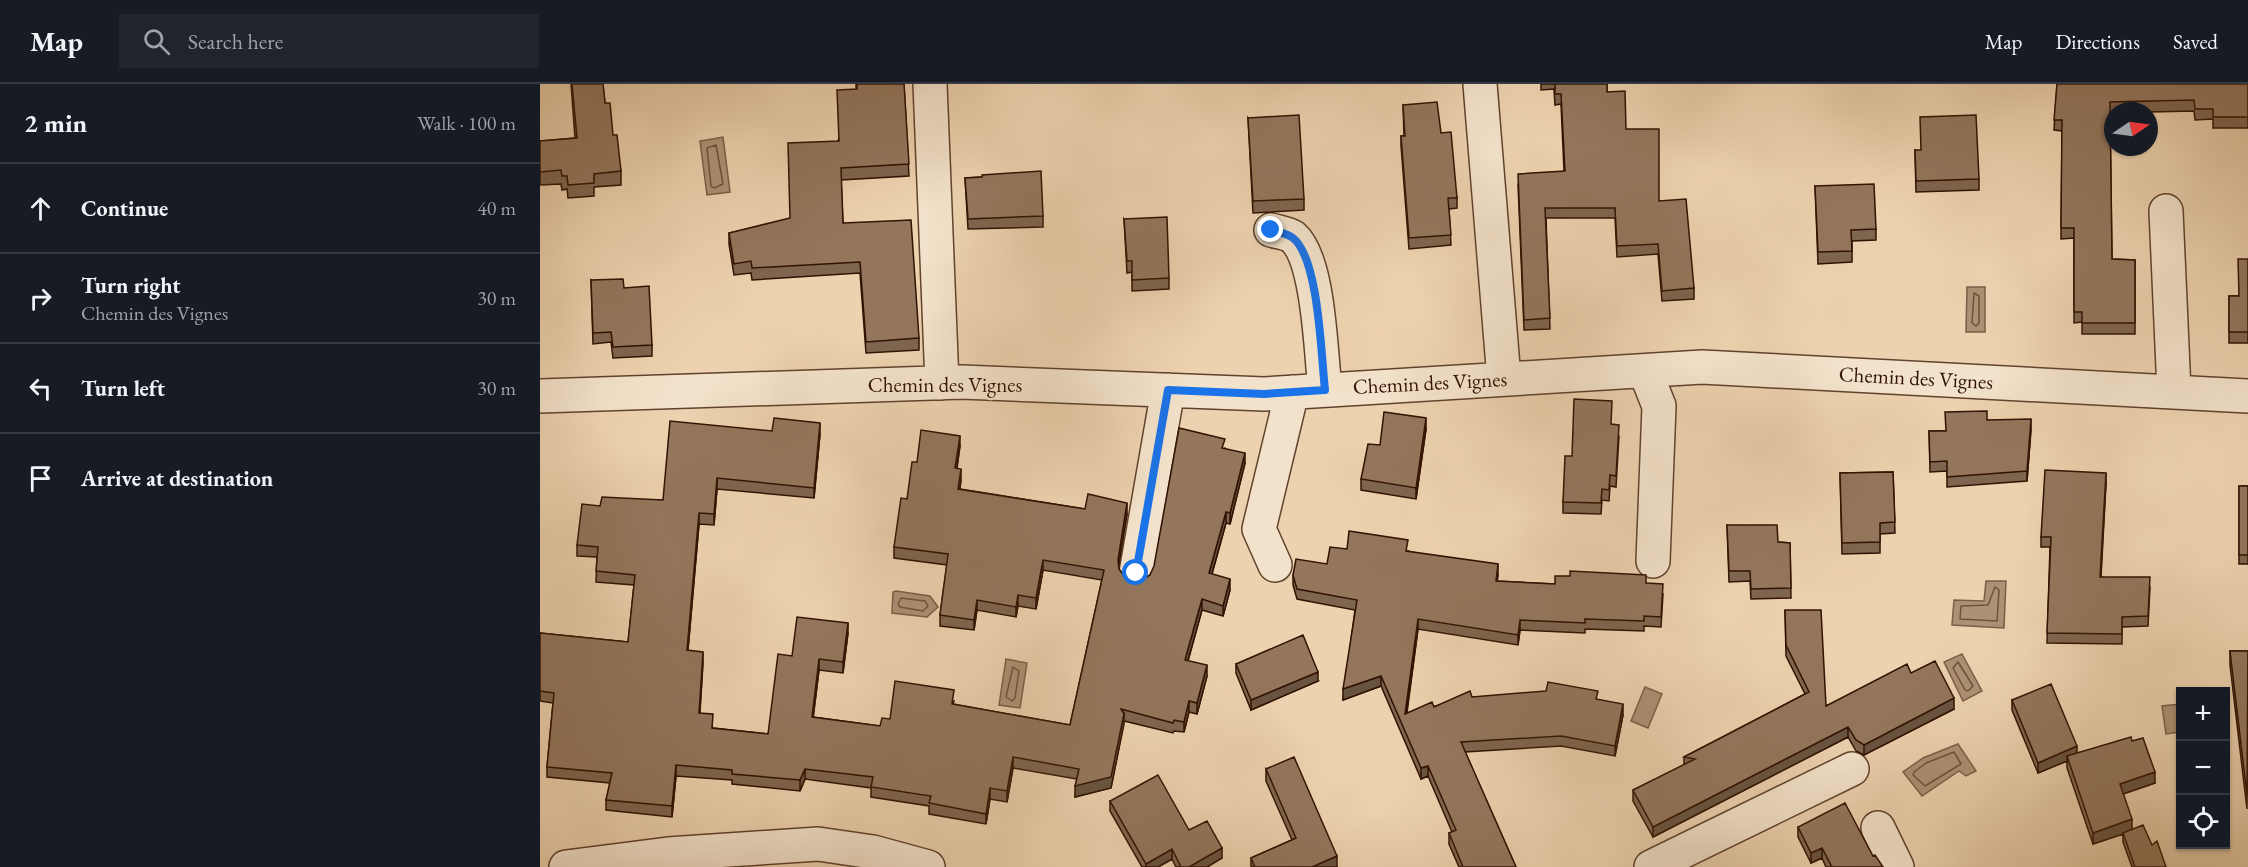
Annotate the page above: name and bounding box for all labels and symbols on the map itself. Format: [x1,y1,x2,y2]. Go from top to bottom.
north arrow [2104,102,2158,156]
route end [1257,216,1283,242]
street label: Chemin des Vignes [1838,360,1994,395]
street label: Chemin des Vignes [1352,365,1508,400]
street label: Chemin des Vignes [868,371,1022,398]
route start [1122,559,1148,585]

